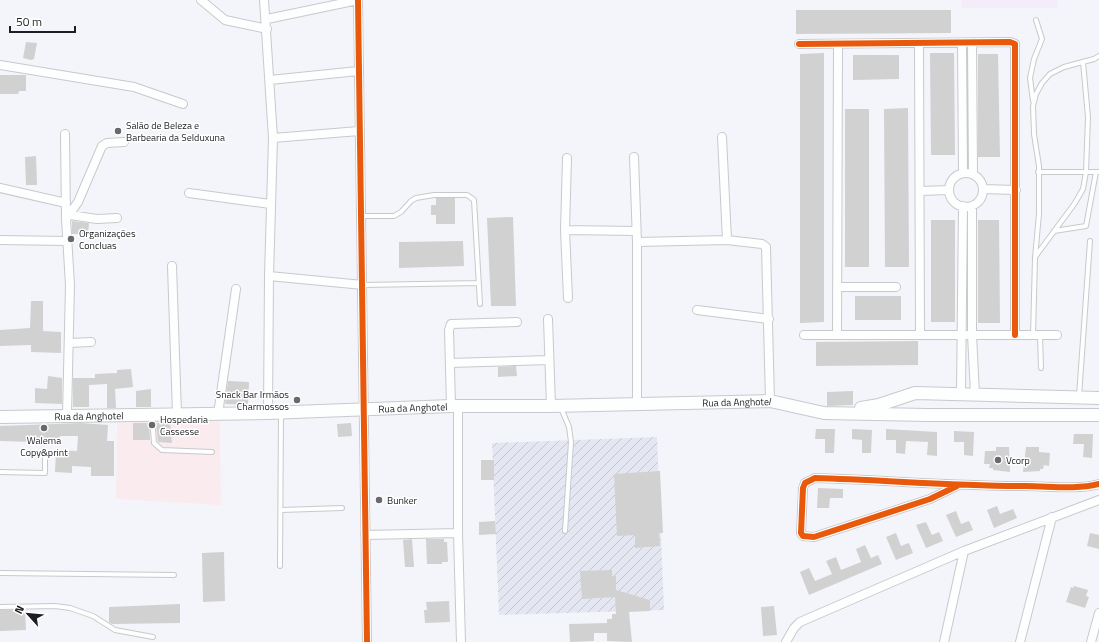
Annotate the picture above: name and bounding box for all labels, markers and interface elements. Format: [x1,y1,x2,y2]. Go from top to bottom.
scale bar [10,8,75,34]
text: 50 m [16,12,42,31]
place label: Salão de Beleza e Barbearia da Selduxuna [126,118,225,145]
marker: Salão de Beleza e Barbearia da Selduxuna [113,126,123,136]
place label: Organizações Concluas [79,226,136,253]
marker: Organizações Concluas [66,234,76,244]
place label: Snack Bar Irmãos Charmossos [216,387,289,414]
street label: Rua da Anghotel [702,394,773,411]
marker: Snack Bar Irmãos Charmossos [292,395,302,405]
street label: Rua da Anghotel [378,399,448,417]
street label: Rua da Anghotel [54,408,124,424]
place label: Hospedaria Cassesse [160,412,208,439]
marker: Hospedaria Cassesse [147,420,157,430]
marker: Walema Copy&print [39,423,49,433]
place label: Walema Copy&print [20,433,68,460]
place label: Vcorp [1006,453,1030,468]
marker: Vcorp [993,455,1003,465]
place label: Bunker [387,493,418,508]
marker: Bunker [374,495,384,505]
north arrow [8,594,48,634]
text: N [10,602,28,616]

